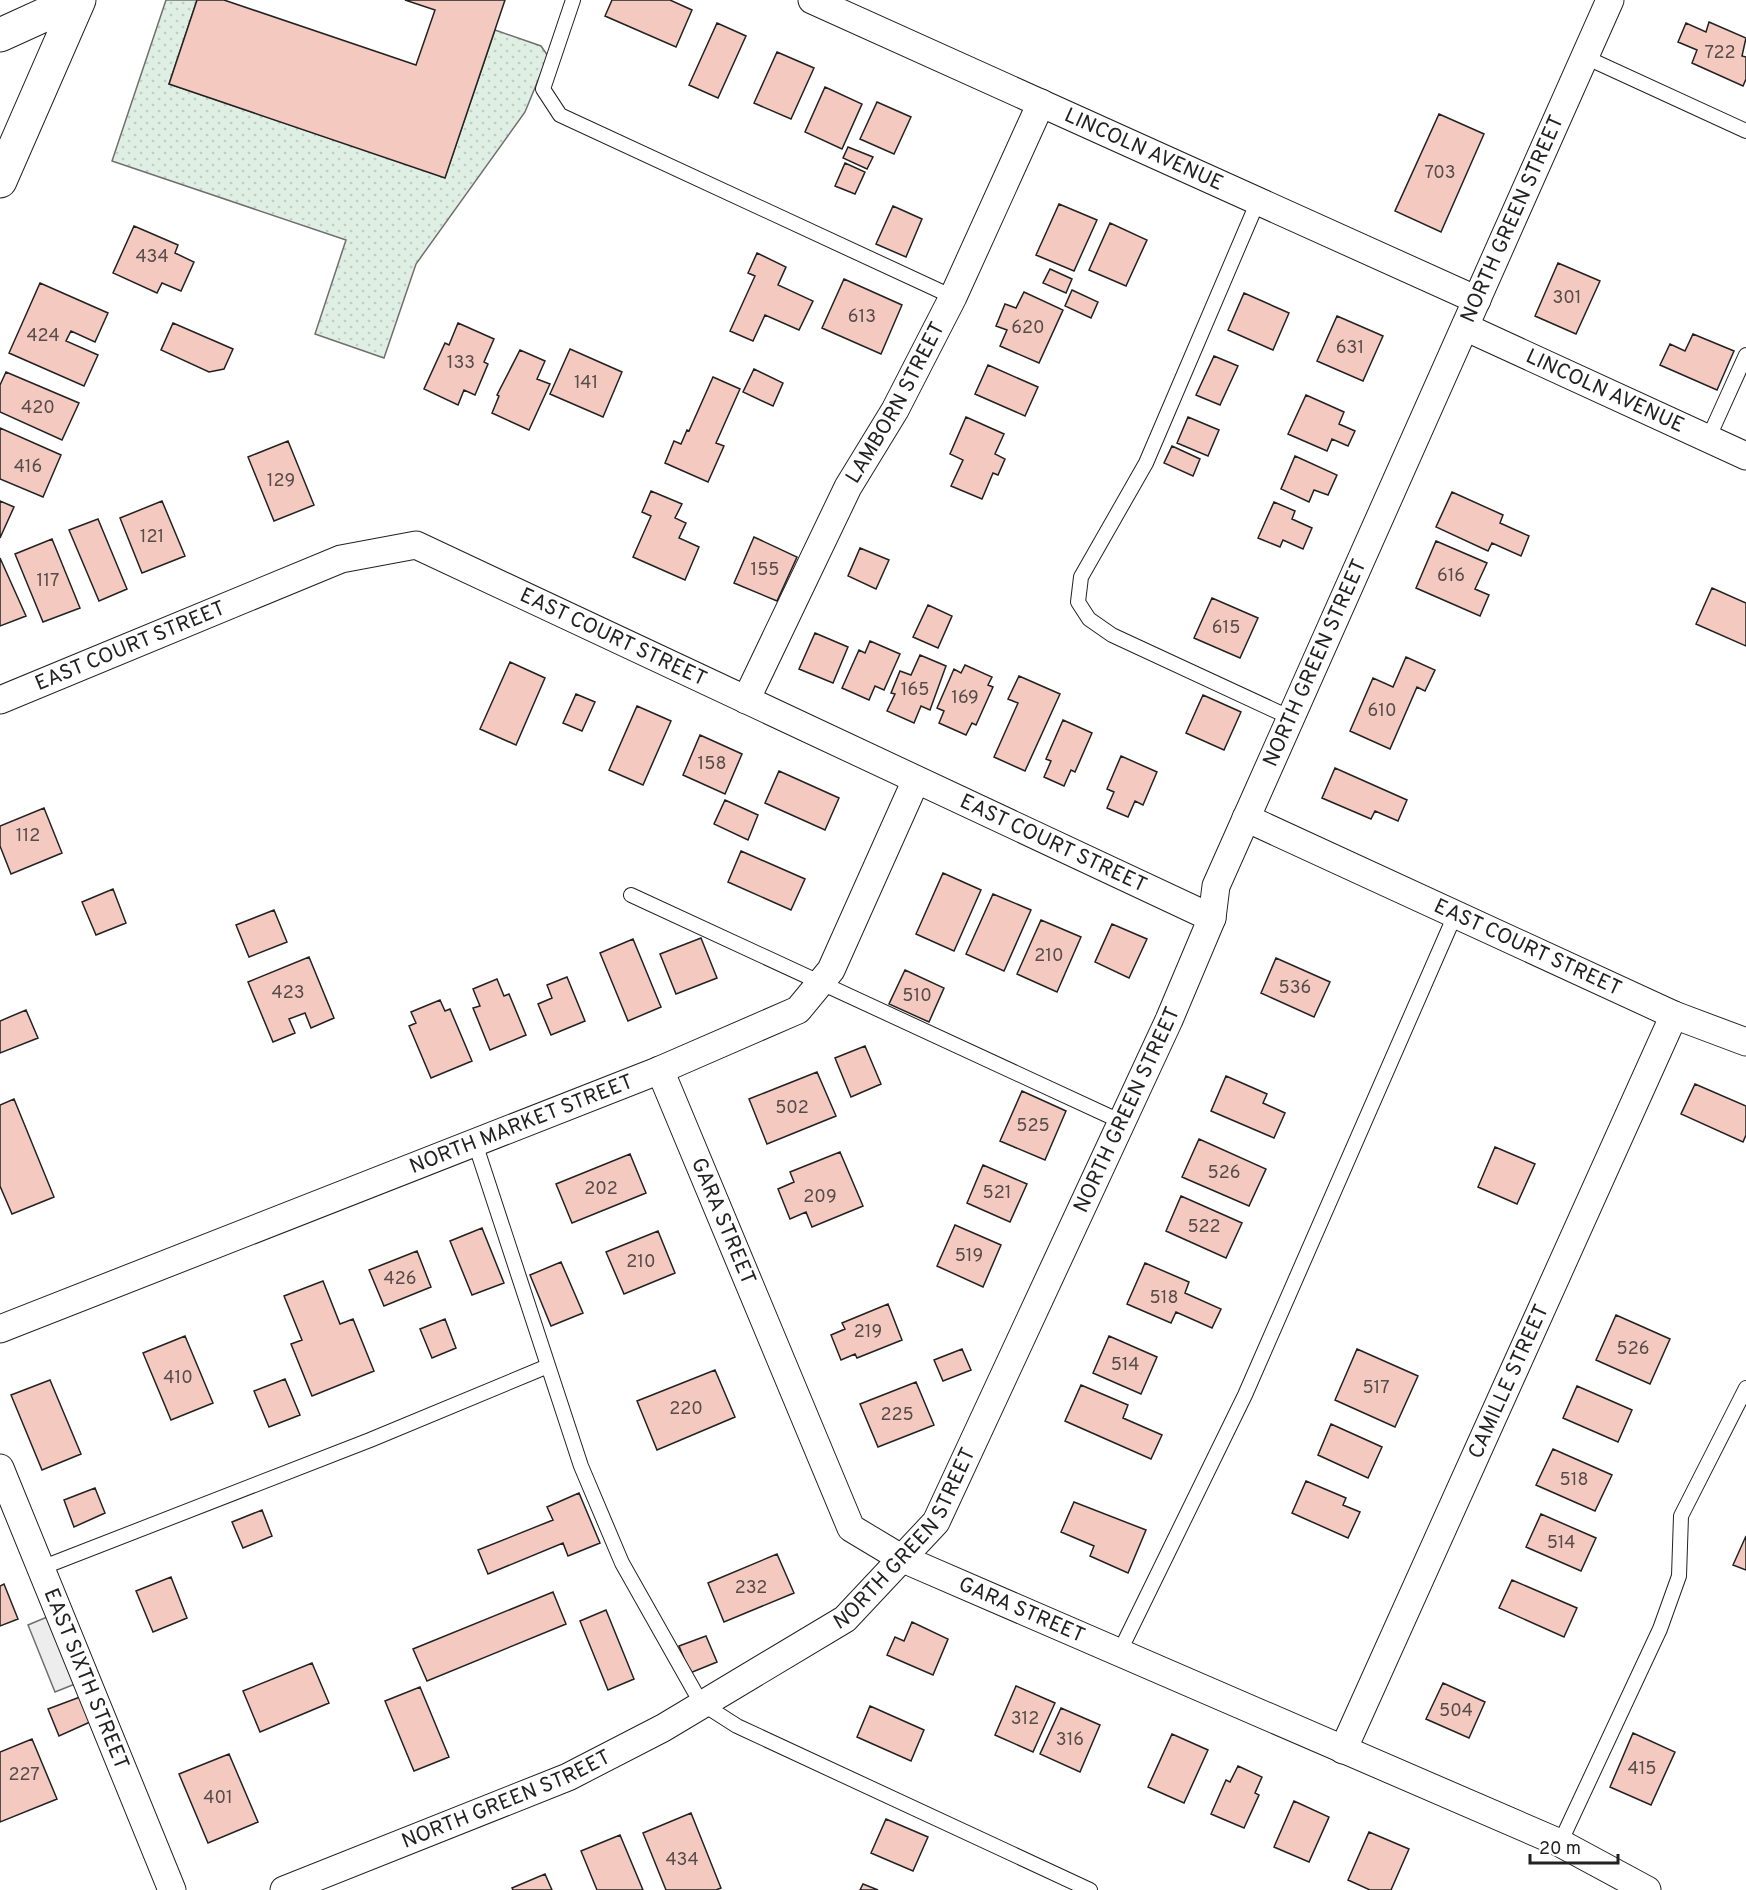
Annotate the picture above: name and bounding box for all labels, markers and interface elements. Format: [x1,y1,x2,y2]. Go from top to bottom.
house number: 722 [1704,42,1736,65]
street label: LINCOLN AVENUE [1060,102,1228,197]
street label: NORTH GREEN STREET [1455,111,1570,327]
house number: 703 [1424,162,1456,185]
house number: 434 [135,246,169,269]
house number: 301 [1553,287,1581,310]
house number: 613 [848,306,876,329]
street label: LAMBORN STREET [840,317,951,489]
house number: 620 [1011,317,1045,340]
house number: 424 [26,325,60,348]
house number: 631 [1336,337,1364,360]
street label: LINCOLN AVENUE [1521,343,1689,439]
house number: 133 [447,352,475,375]
house number: 141 [574,372,598,395]
house number: 420 [21,397,55,420]
house number: 416 [14,456,42,479]
house number: 129 [267,470,295,493]
house number: 121 [140,526,164,549]
street label: NORTH GREEN STREET [1257,555,1373,771]
house number: 155 [750,559,780,582]
house number: 616 [1437,565,1465,588]
house number: 117 [37,570,59,593]
street label: EAST COURT STREET [515,582,711,693]
street label: EAST COURT STREET [31,595,230,697]
house number: 615 [1212,617,1240,640]
house number: 165 [901,679,929,702]
house number: 169 [951,687,979,710]
house number: 610 [1367,700,1397,723]
house number: 158 [698,753,726,776]
street label: EAST COURT STREET [955,788,1151,899]
house number: 112 [16,825,40,848]
street label: EAST COURT STREET [1429,893,1626,1002]
house number: 210 [1034,945,1064,968]
house number: 536 [1279,977,1311,1000]
house number: 423 [271,982,305,1005]
house number: 510 [902,985,932,1008]
street label: NORTH GREEN STREET [1068,1003,1186,1217]
street label: NORTH MARKET STREET [406,1068,637,1180]
house number: 502 [775,1097,809,1120]
house number: 525 [1016,1115,1050,1138]
street label: GARA STREET [685,1154,762,1289]
house number: 526 [1208,1162,1240,1185]
house number: 202 [584,1178,618,1201]
house number: 521 [983,1182,1011,1205]
house number: 209 [803,1186,837,1209]
house number: 522 [1187,1216,1221,1239]
house number: 519 [955,1245,983,1268]
house number: 210 [626,1251,656,1274]
house number: 426 [384,1268,416,1291]
house number: 518 [1150,1287,1178,1310]
street label: CAMILLE STREET [1462,1300,1555,1463]
house number: 219 [854,1321,882,1344]
house number: 526 [1617,1338,1649,1361]
house number: 514 [1111,1354,1139,1377]
house number: 410 [163,1367,193,1390]
house number: 517 [1362,1377,1390,1400]
house number: 220 [669,1398,703,1421]
house number: 225 [880,1404,914,1427]
street label: NORTH GREEN STREET [829,1443,982,1636]
house number: 518 [1560,1469,1588,1492]
house number: 514 [1547,1532,1575,1555]
street label: GARA STREET [954,1571,1089,1649]
house number: 232 [735,1577,767,1600]
street label: EAST SIXTH STREET [37,1585,135,1774]
house number: 504 [1439,1700,1473,1723]
house number: 312 [1011,1708,1039,1731]
house number: 316 [1056,1729,1084,1752]
street label: NORTH GREEN STREET [398,1744,615,1855]
house number: 415 [1627,1758,1657,1781]
house number: 227 [8,1764,40,1787]
house number: 401 [203,1787,233,1810]
scale bar [1530,1827,1618,1865]
text: 20 m [1539,1838,1581,1861]
house number: 434 [665,1849,699,1872]

